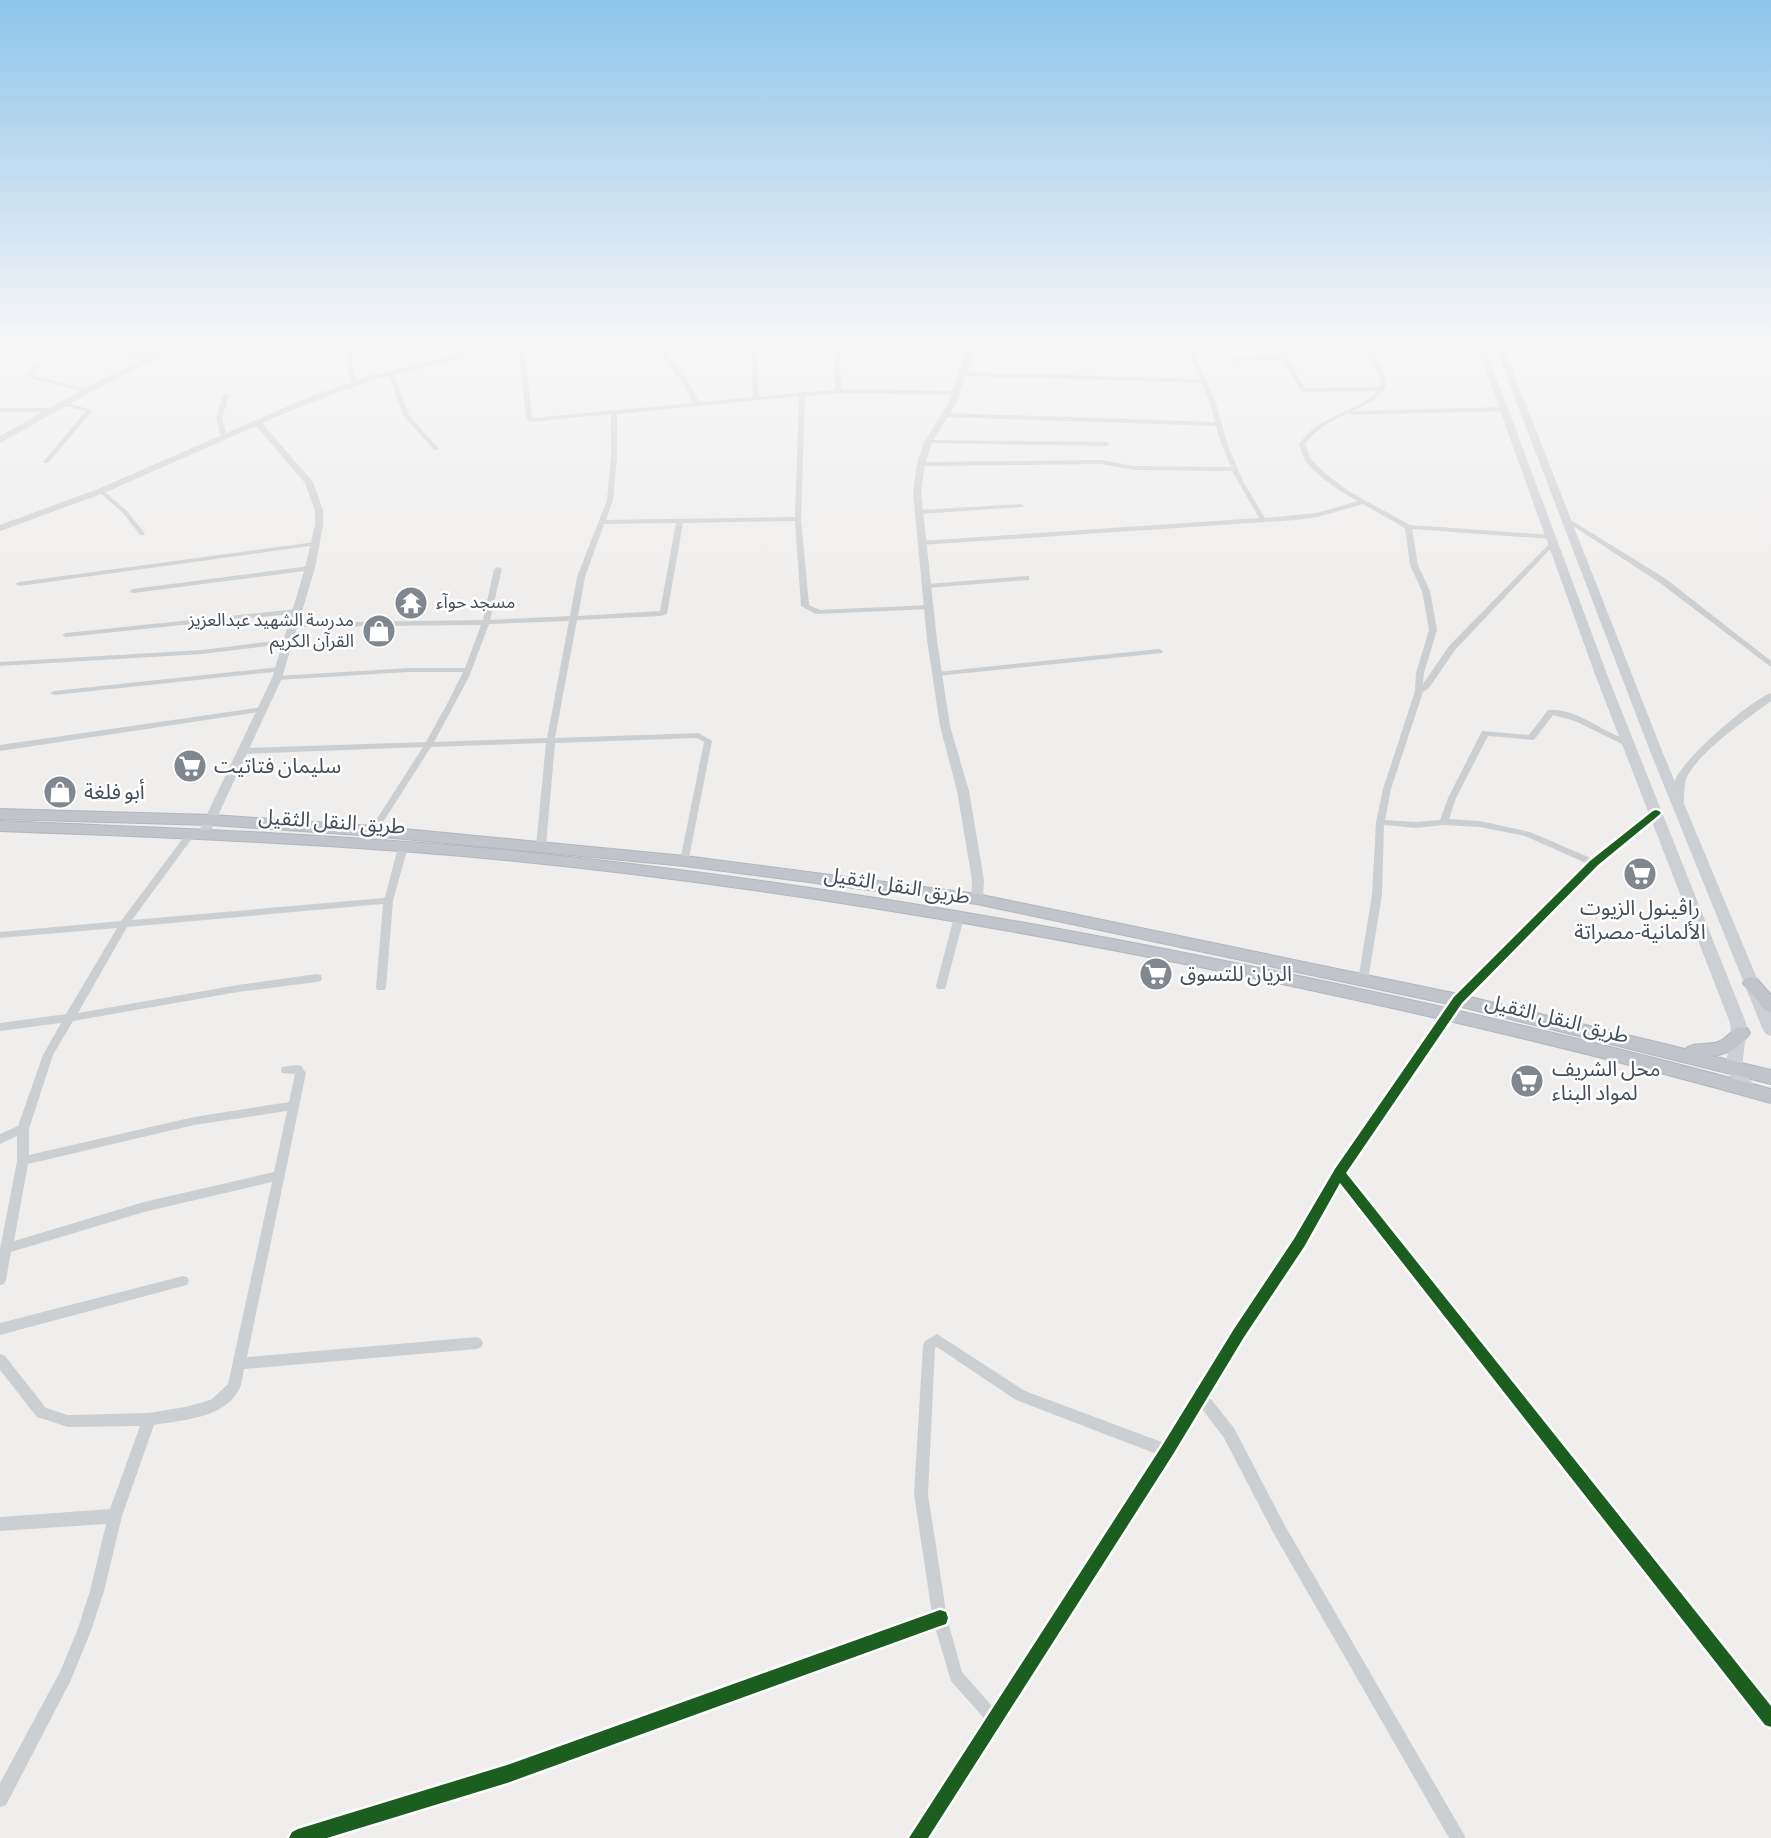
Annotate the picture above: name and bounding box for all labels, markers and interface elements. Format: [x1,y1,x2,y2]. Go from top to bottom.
temple icon: مسجد حوآء [392,584,430,622]
place label: مسجد حوآء [436,593,516,613]
place label: مدرسة الشهيد عبدالعزيز القرآن الكريم [187,612,354,654]
shop icon: مدرسة الشهيد عبدالعزيز القرآن الكريم [360,612,398,650]
supermarket icon: سليمان فتاتيت [171,747,209,785]
place label: سليمان فتاتيت [214,756,341,778]
shop icon: أبو فلغة [41,773,79,811]
place label: أبو فلغة [84,779,145,804]
street label: طريق النقل الثقيل [258,806,406,840]
supermarket icon: راڤينول الزيوت الألمانية-مصراتة [1621,855,1659,893]
street label: طريق النقل الثقيل [822,864,971,910]
place label: راڤينول الزيوت الألمانية-مصراتة [1574,897,1706,944]
supermarket icon: الريان للتسوق [1137,955,1175,993]
place label: الريان للتسوق [1180,964,1292,986]
street label: طريق النقل الثقيل [1483,991,1631,1049]
place label: محل الشريف لمواد البناء [1552,1059,1661,1105]
supermarket icon: محل الشريف لمواد البناء [1508,1062,1546,1100]

